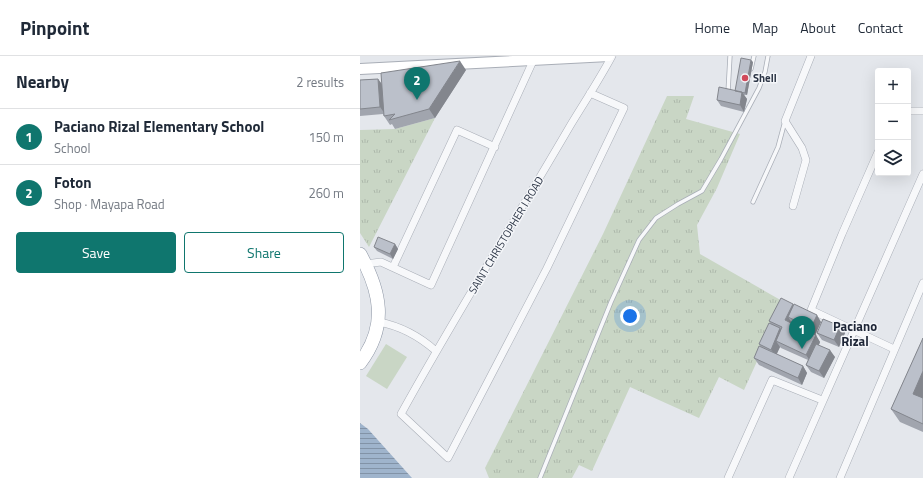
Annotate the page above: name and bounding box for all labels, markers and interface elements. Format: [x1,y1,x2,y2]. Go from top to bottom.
text: Pinpoint [20,13,89,42]
text: Home [695,17,730,38]
text: Map [752,17,778,38]
text: About [800,17,836,38]
text: Contact [858,17,903,38]
pin: 2 [404,67,430,100]
map controls [875,68,911,176]
button: + [875,68,911,104]
text: Nearby [16,69,69,95]
place label: Shell [753,70,777,86]
text: 2 results [296,72,344,92]
marker: Shell [740,73,750,83]
button: − [875,104,911,140]
text: Paciano Rizal Elementary School [54,115,264,138]
text: 1 [25,127,33,147]
text: 150 m [308,127,344,147]
text: School [54,138,90,158]
button: layers [875,140,911,176]
text: Foton [54,171,91,194]
street label: SAINT CHRISTOPHER I ROAD [465,173,547,297]
text: 2 [25,183,33,203]
text: 260 m [308,183,344,203]
text: Shop · Mayapa Road [54,194,165,214]
button: Save [16,232,176,273]
button: Share [184,232,344,273]
your location [620,306,640,326]
pin: 1 [789,316,815,349]
district label: Paciano Rizal [833,316,877,351]

